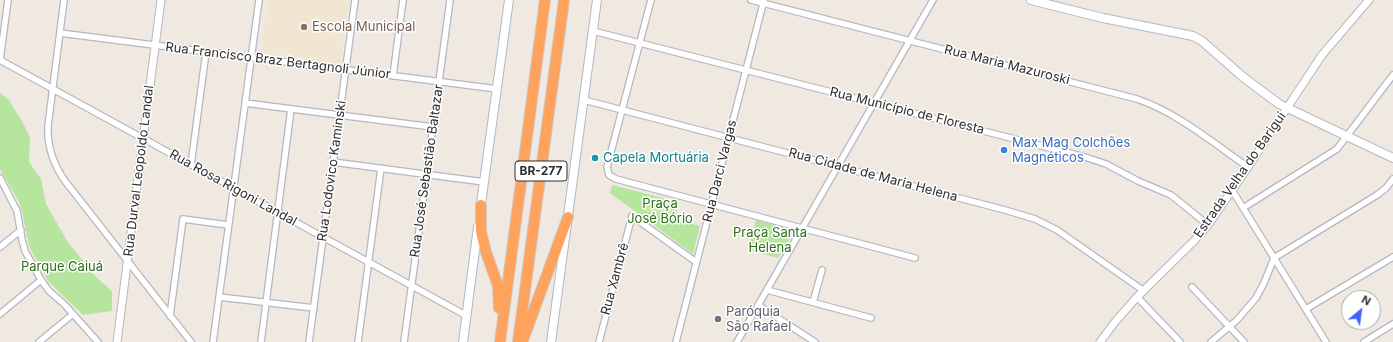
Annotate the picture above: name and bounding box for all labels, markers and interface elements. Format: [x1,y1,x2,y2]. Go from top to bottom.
place label: Escola Municipal [312,19,415,35]
marker: Escola Municipal [299,22,309,32]
street label: Rua Francisco Braz Bertagnoli Júnior [164,39,392,83]
street label: Rua Maria Mazuroski [943,42,1071,88]
street label: Rua José Sebastião Baltazar [407,83,447,259]
street label: Rua Município de Floresta [828,84,986,138]
street label: Rua Durval Leopoldo Landal [121,85,157,257]
street label: Rua Lodovico Kaminski [314,99,350,243]
street label: Estrada Velha do Barigui [1191,109,1289,241]
street label: Rua Darci Vargas [700,118,740,224]
place label: Max Mag Colchões Magnéticos [1012,135,1130,166]
street label: Rua Cidade de Maria Helena [787,145,959,205]
marker: Max Mag Colchões Magnéticos [999,145,1009,155]
street label: Rua Rosa Rigoni Landal [167,146,299,230]
place label: Capela Mortuária [603,150,709,166]
marker: Capela Mortuária [590,153,600,163]
road number: BR-277 [515,161,567,181]
park label: Praça José Bório [627,196,693,227]
park label: Praça Santa Helena [733,225,807,256]
street label: Rua Xambrê [598,241,632,317]
park label: Parque Caiuá [21,259,103,275]
north arrow [1341,290,1381,330]
text: N [1359,292,1373,309]
place label: Paróquia São Rafael [726,304,791,335]
marker: Paróquia São Rafael [713,314,723,324]

